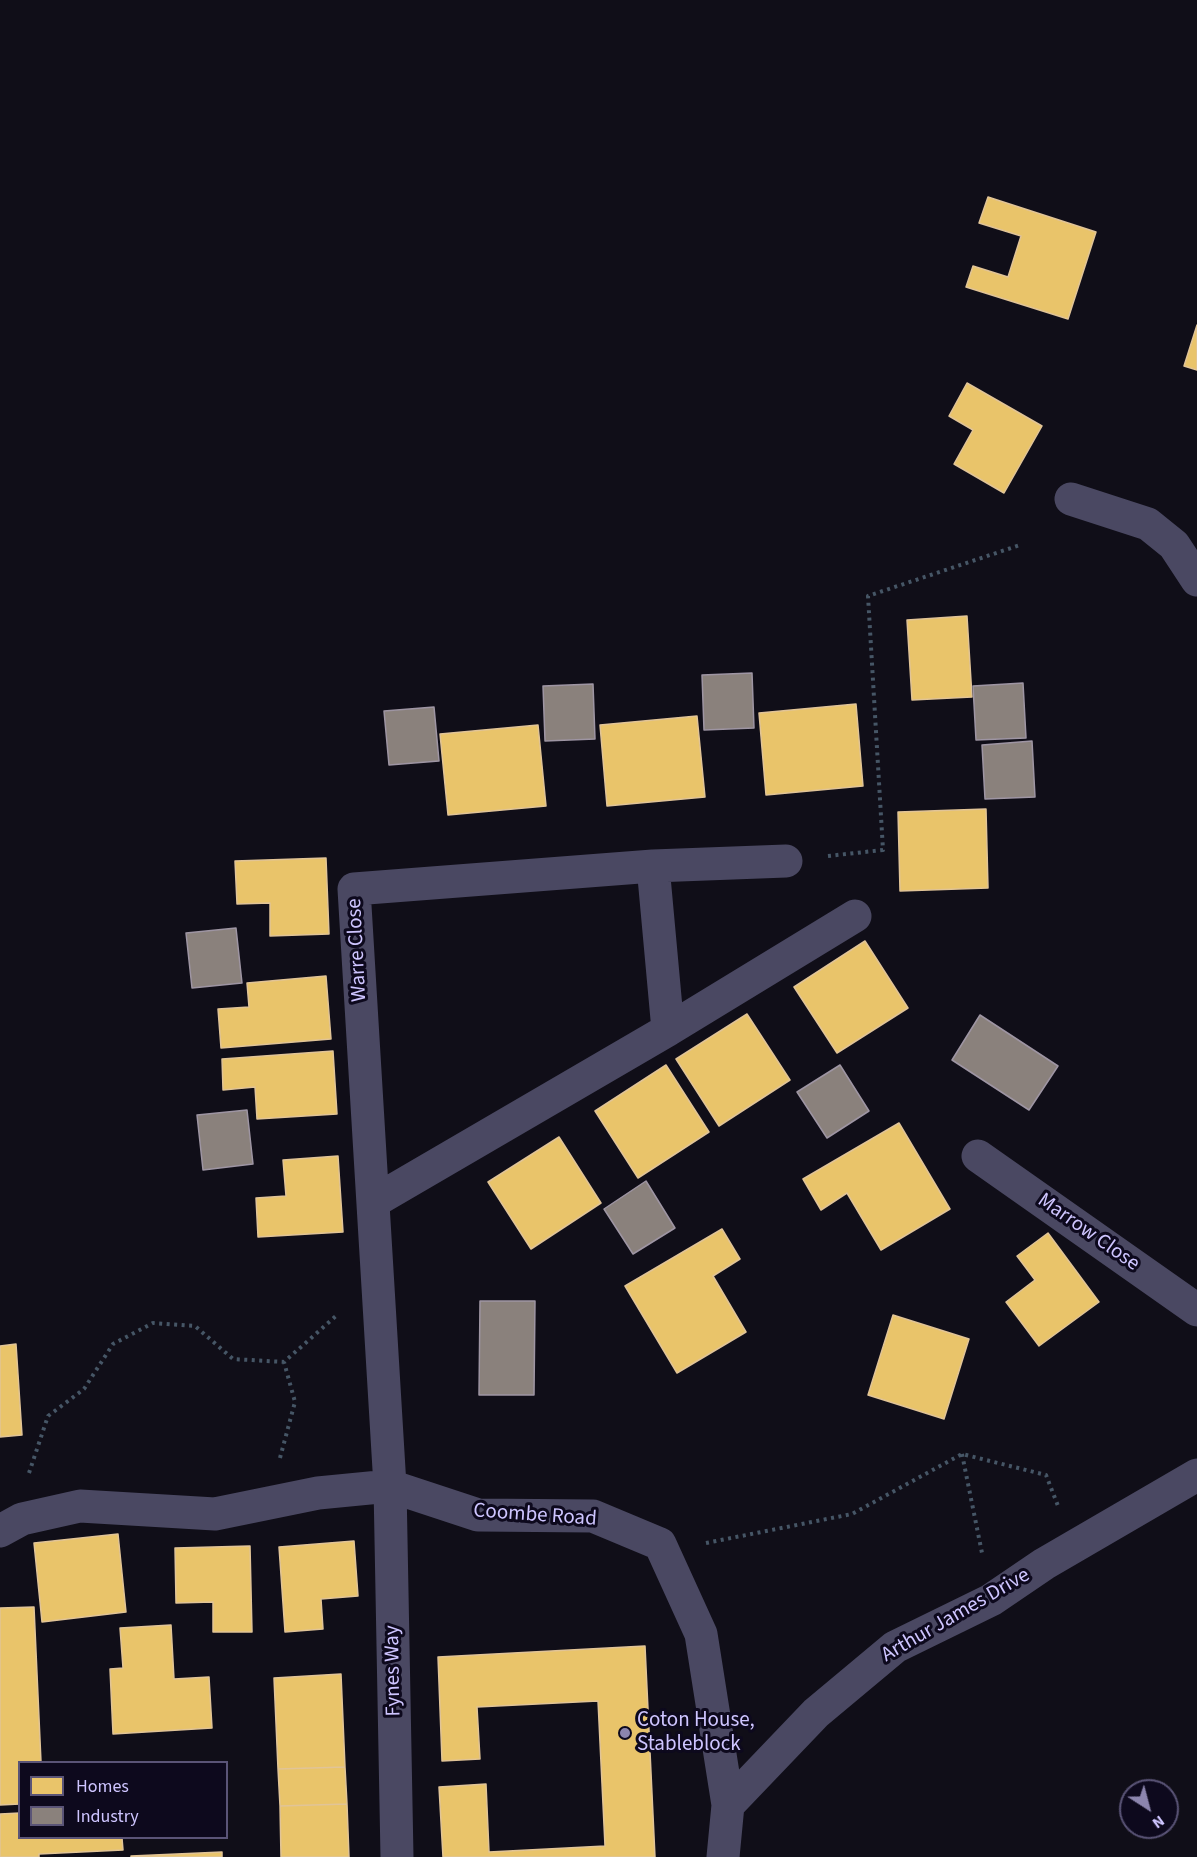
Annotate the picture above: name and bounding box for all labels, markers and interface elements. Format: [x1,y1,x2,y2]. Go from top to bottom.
street label: Warre Close [343,898,373,1002]
street label: Marrow Close [1032,1189,1144,1277]
street label: Coombe Road [473,1499,597,1533]
street label: Arthur James Drive [877,1563,1035,1669]
street label: Fynes Way [381,1625,407,1717]
place label: Coton House, Stableblock [637,1708,755,1758]
marker: Coton House, Stableblock [618,1726,632,1740]
legend [18,1761,228,1839]
text: Homes [76,1774,129,1799]
north arrow [1119,1779,1179,1839]
text: Industry [76,1804,139,1829]
text: N [1148,1810,1169,1834]

